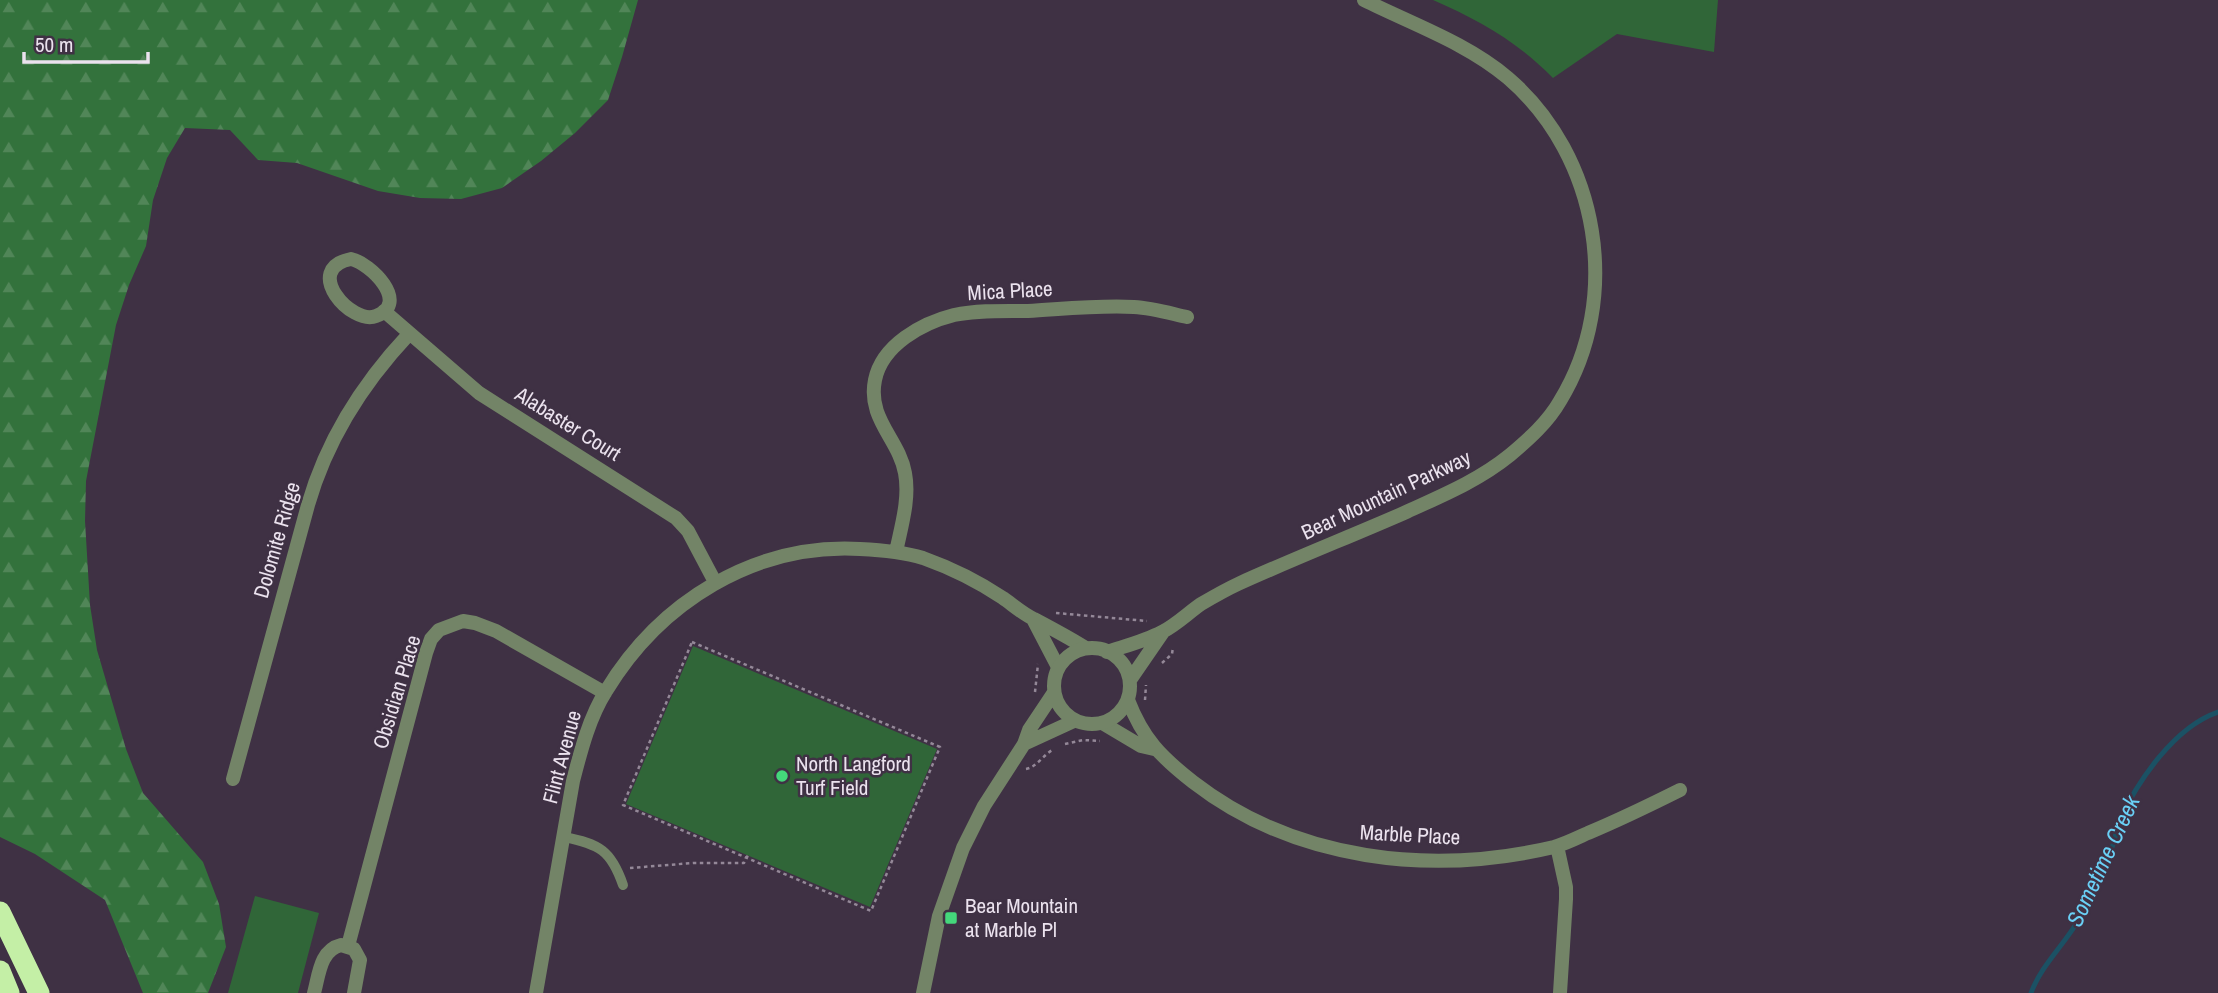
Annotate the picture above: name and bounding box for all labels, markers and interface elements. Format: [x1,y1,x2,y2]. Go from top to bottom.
scale bar [24,21,149,65]
text: 50 m [35,30,73,59]
street label: Mica Place [967,274,1053,307]
street label: Alabaster Court [509,379,627,468]
street label: Bear Mountain Parkway [1296,442,1476,547]
street label: Dolomite Ridge [246,478,307,601]
street label: Obsidian Place [365,631,428,752]
street label: Flint Avenue [535,707,588,807]
place label: North Langford Turf Field [796,749,911,802]
marker: North Langford Turf Field [774,768,790,784]
water label: Sometime Creek [2059,789,2147,931]
street label: Marble Place [1359,817,1461,852]
place label: Bear Mountain at Marble Pl [965,891,1078,944]
marker: Bear Mountain at Marble Pl [943,910,959,926]

